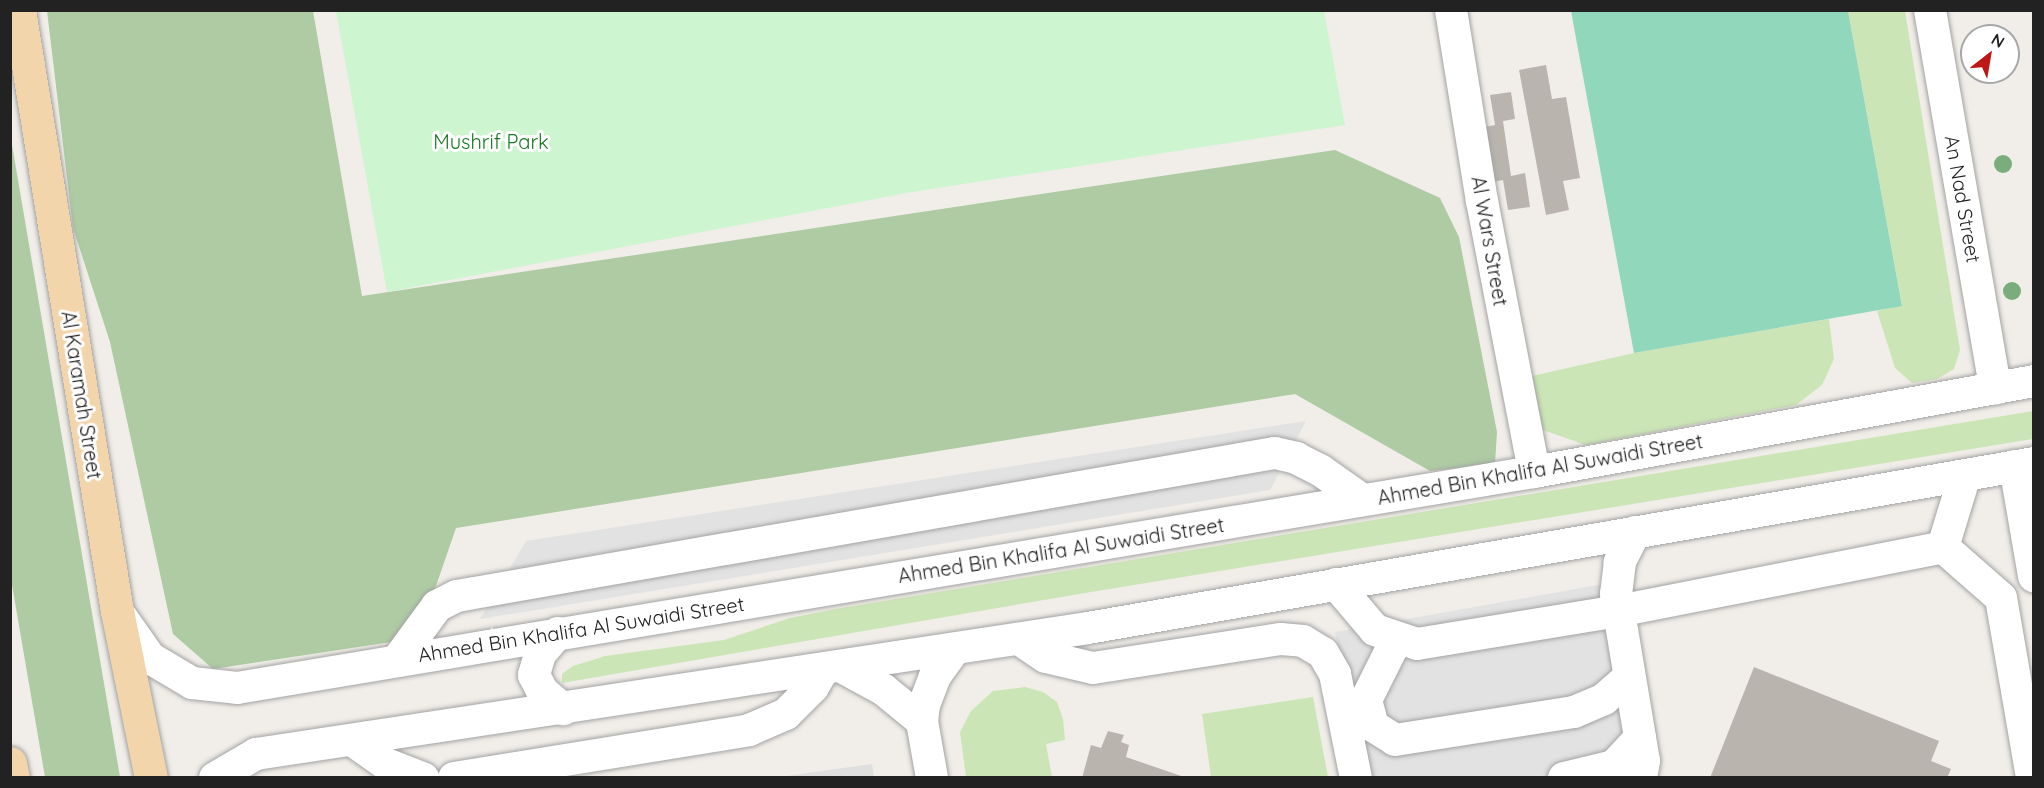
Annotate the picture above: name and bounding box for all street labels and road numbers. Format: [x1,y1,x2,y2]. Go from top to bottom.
street label: An Nad Street [1940,133,1986,265]
street label: Al Wars Street [1467,174,1513,308]
street label: Al Karamah Street [57,309,107,481]
street label: Ahmed Bin Khalifa Al Suwaidi Street [1375,429,1705,509]
street label: Ahmed Bin Khalifa Al Suwaidi Street [896,512,1226,588]
street label: Ahmed Bin Khalifa Al Suwaidi Street [416,591,746,667]

